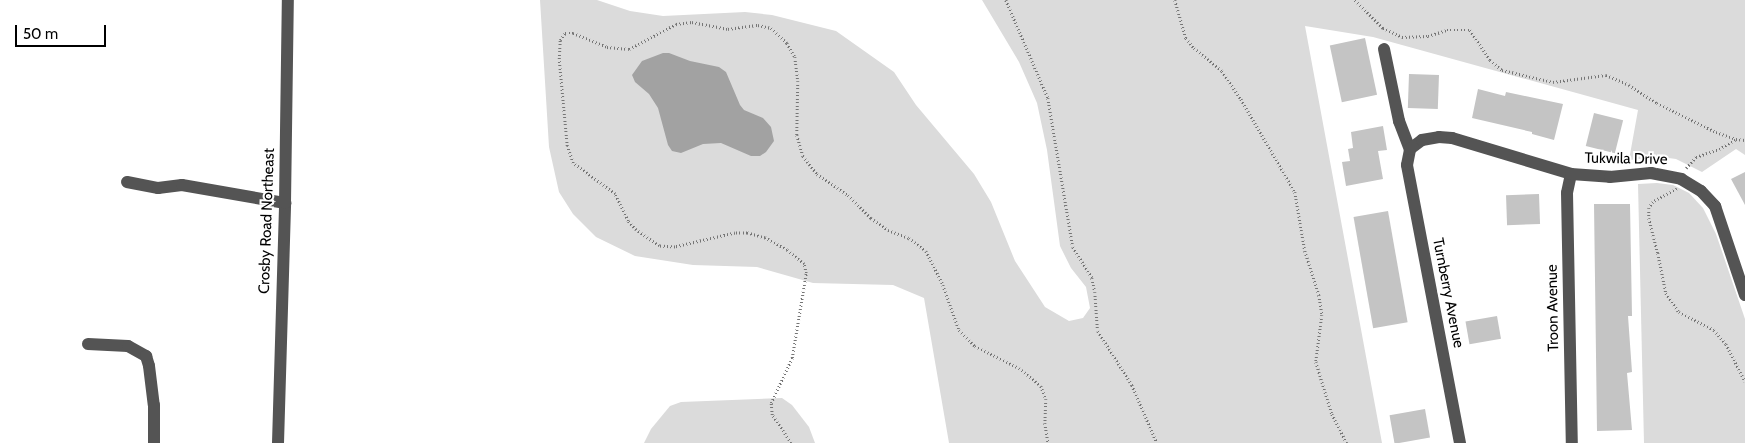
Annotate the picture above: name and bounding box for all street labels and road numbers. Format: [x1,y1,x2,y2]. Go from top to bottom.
street label: Crosby Road Northeast [255,148,279,294]
street label: Tukwila Drive [1584,149,1668,169]
street label: Turnberry Avenue [1429,236,1467,350]
street label: Troon Avenue [1543,264,1563,352]

